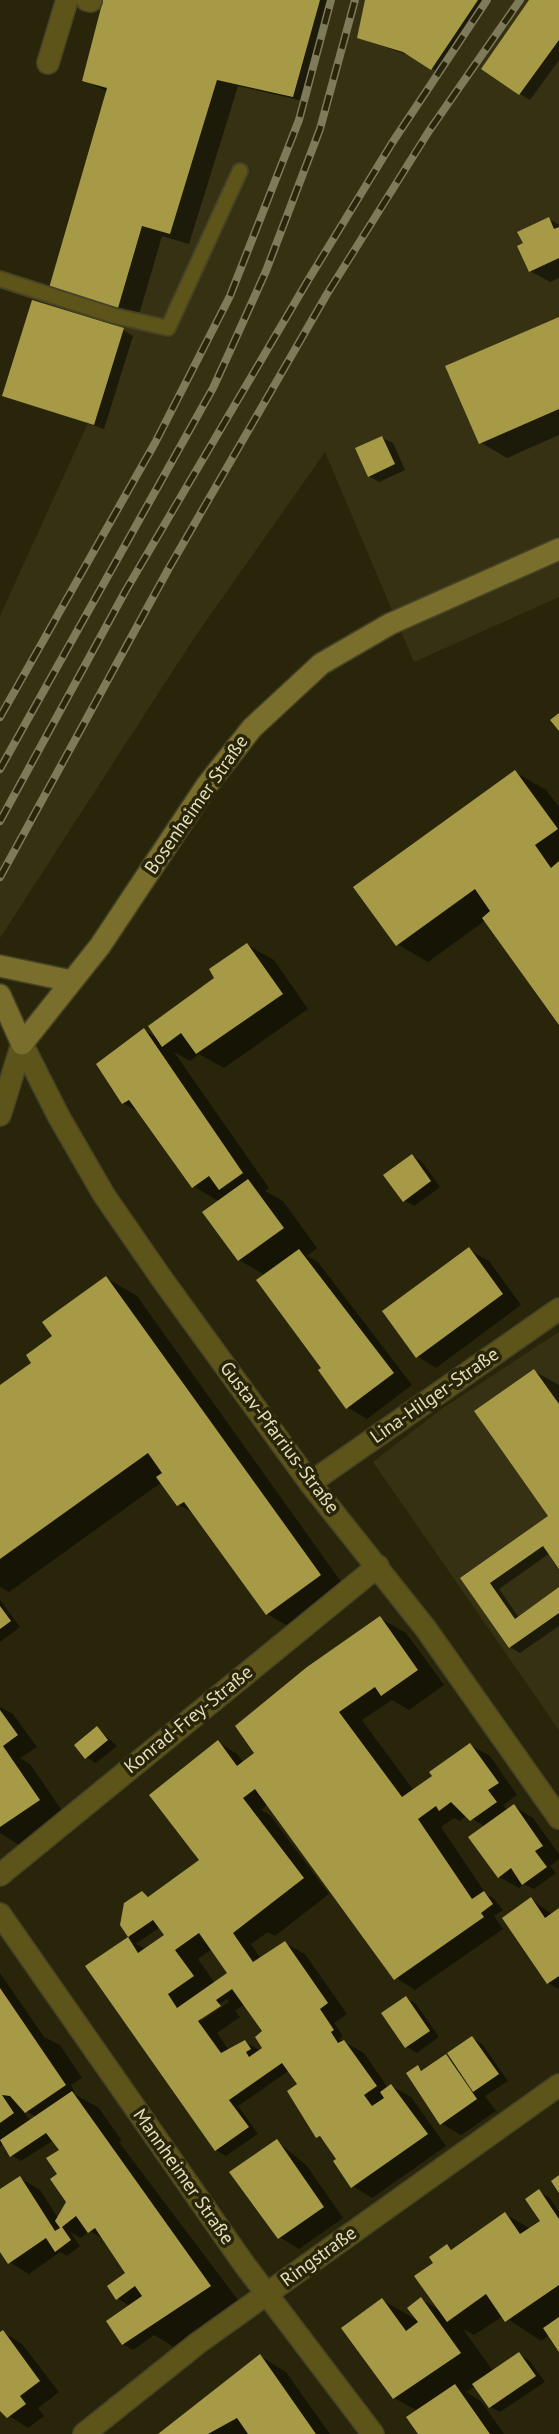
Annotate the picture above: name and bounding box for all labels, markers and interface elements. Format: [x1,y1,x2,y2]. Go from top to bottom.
street label: Bosenheimer Straße [141,731,253,879]
street label: Lina-Hilger-Straße [366,1343,504,1449]
street label: Gustav-Pfarrius-Straße [214,1358,344,1518]
street label: Konrad-Frey-Straße [120,1661,258,1779]
street label: Mannheimer Straße [128,2105,238,2249]
street label: Ringstraße [277,2222,361,2292]

